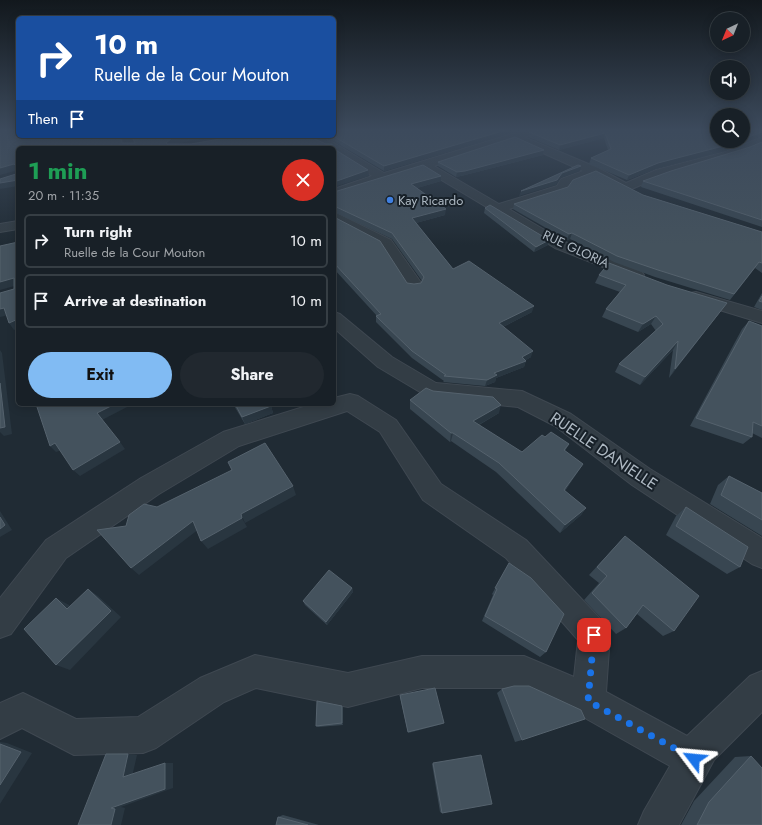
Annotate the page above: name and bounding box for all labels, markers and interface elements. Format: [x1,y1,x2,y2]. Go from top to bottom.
north arrow [710,12,750,52]
map controls [710,12,750,148]
text: 10 m [94,24,158,65]
icon: right [28,32,80,84]
button: sound [710,60,750,100]
text: Ruelle de la Cour Mouton [94,62,290,88]
text: Then [28,108,58,130]
icon: arrive [66,108,88,130]
button: search [710,108,750,148]
text: 1 min [28,153,88,188]
button: close [282,159,324,201]
text: 20 m · 11:35 [28,186,99,205]
place label: Kay Ricardo [398,191,463,210]
marker: Kay Ricardo [385,195,395,205]
text: Turn right [64,221,132,243]
street label: RUE GLORIA [540,225,613,273]
icon: right [30,230,52,252]
text: 10 m [290,230,322,252]
text: Ruelle de la Cour Mouton [64,243,205,262]
icon: arrive [30,290,52,312]
text: Arrive at destination [64,290,206,312]
text: 10 m [290,290,322,312]
button: Exit [28,352,172,398]
button: Share [180,352,324,398]
street label: RUELLE DANIELLE [546,406,662,496]
pin [577,618,611,652]
icon: arrive [583,624,605,646]
position arrow [673,738,715,780]

